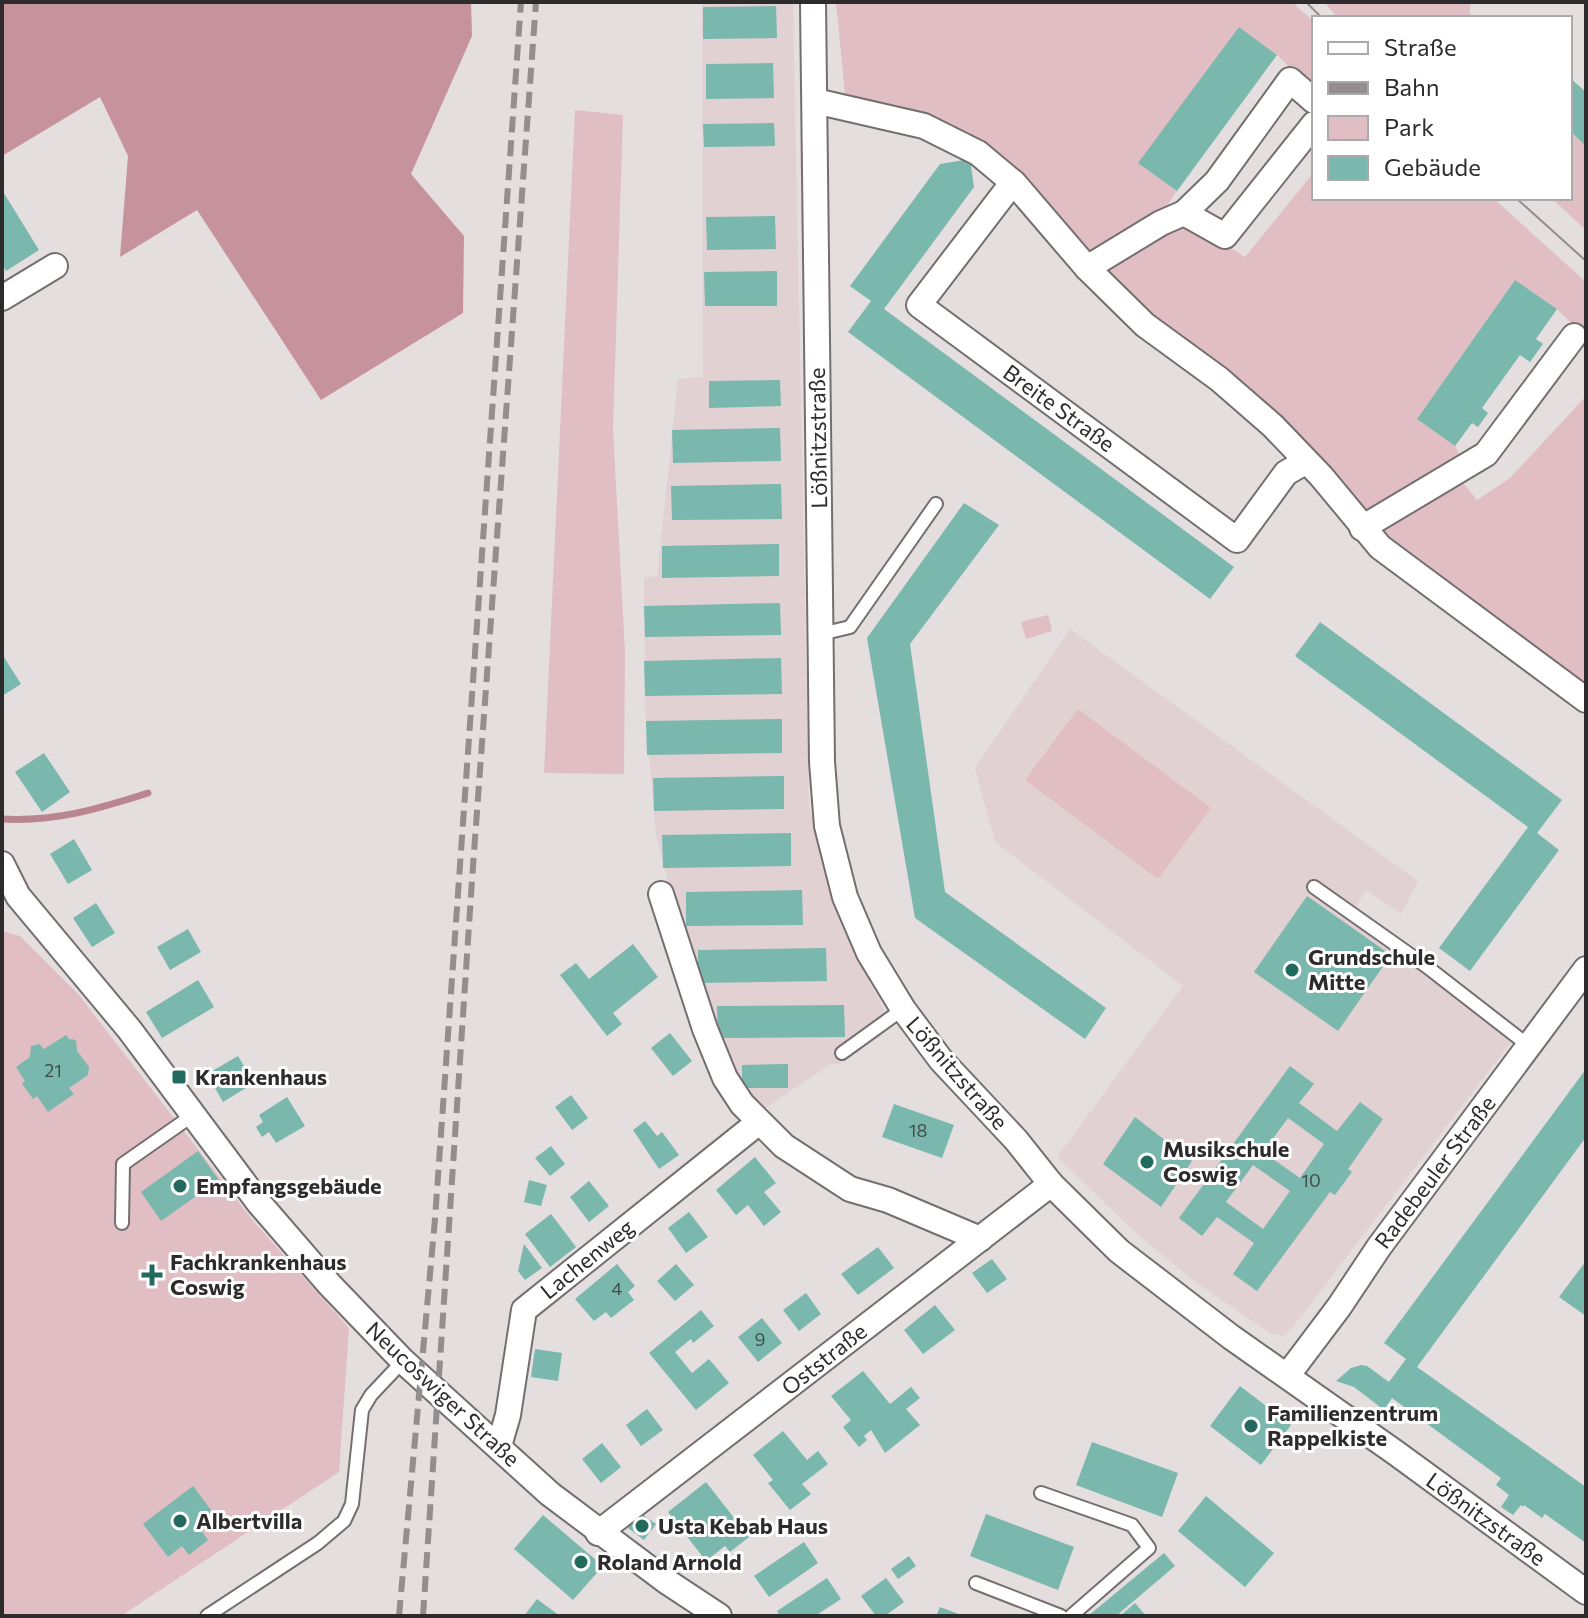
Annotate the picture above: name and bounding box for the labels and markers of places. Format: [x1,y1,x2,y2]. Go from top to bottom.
place label: Grundschule Mitte [1308,943,1435,995]
marker: Grundschule Mitte [1283,961,1301,979]
place label: Krankenhaus [195,1063,327,1090]
marker: Krankenhaus [170,1068,188,1086]
place label: Musikschule Coswig [1163,1135,1289,1187]
marker: Musikschule Coswig [1138,1153,1156,1171]
place label: Empfangsgebäude [196,1172,382,1199]
marker: Empfangsgebäude [171,1177,189,1195]
place label: Fachkrankenhaus Coswig [170,1248,347,1300]
marker: Fachkrankenhaus Coswig [141,1264,163,1286]
place label: Familienzentrum Rappelkiste [1267,1399,1438,1451]
marker: Familienzentrum Rappelkiste [1242,1417,1260,1435]
place label: Albertvilla [196,1507,302,1534]
marker: Albertvilla [171,1512,189,1530]
place label: Usta Kebab Haus [658,1512,828,1539]
marker: Usta Kebab Haus [633,1517,651,1535]
place label: Roland Arnold [597,1548,742,1575]
marker: Roland Arnold [572,1553,590,1571]

